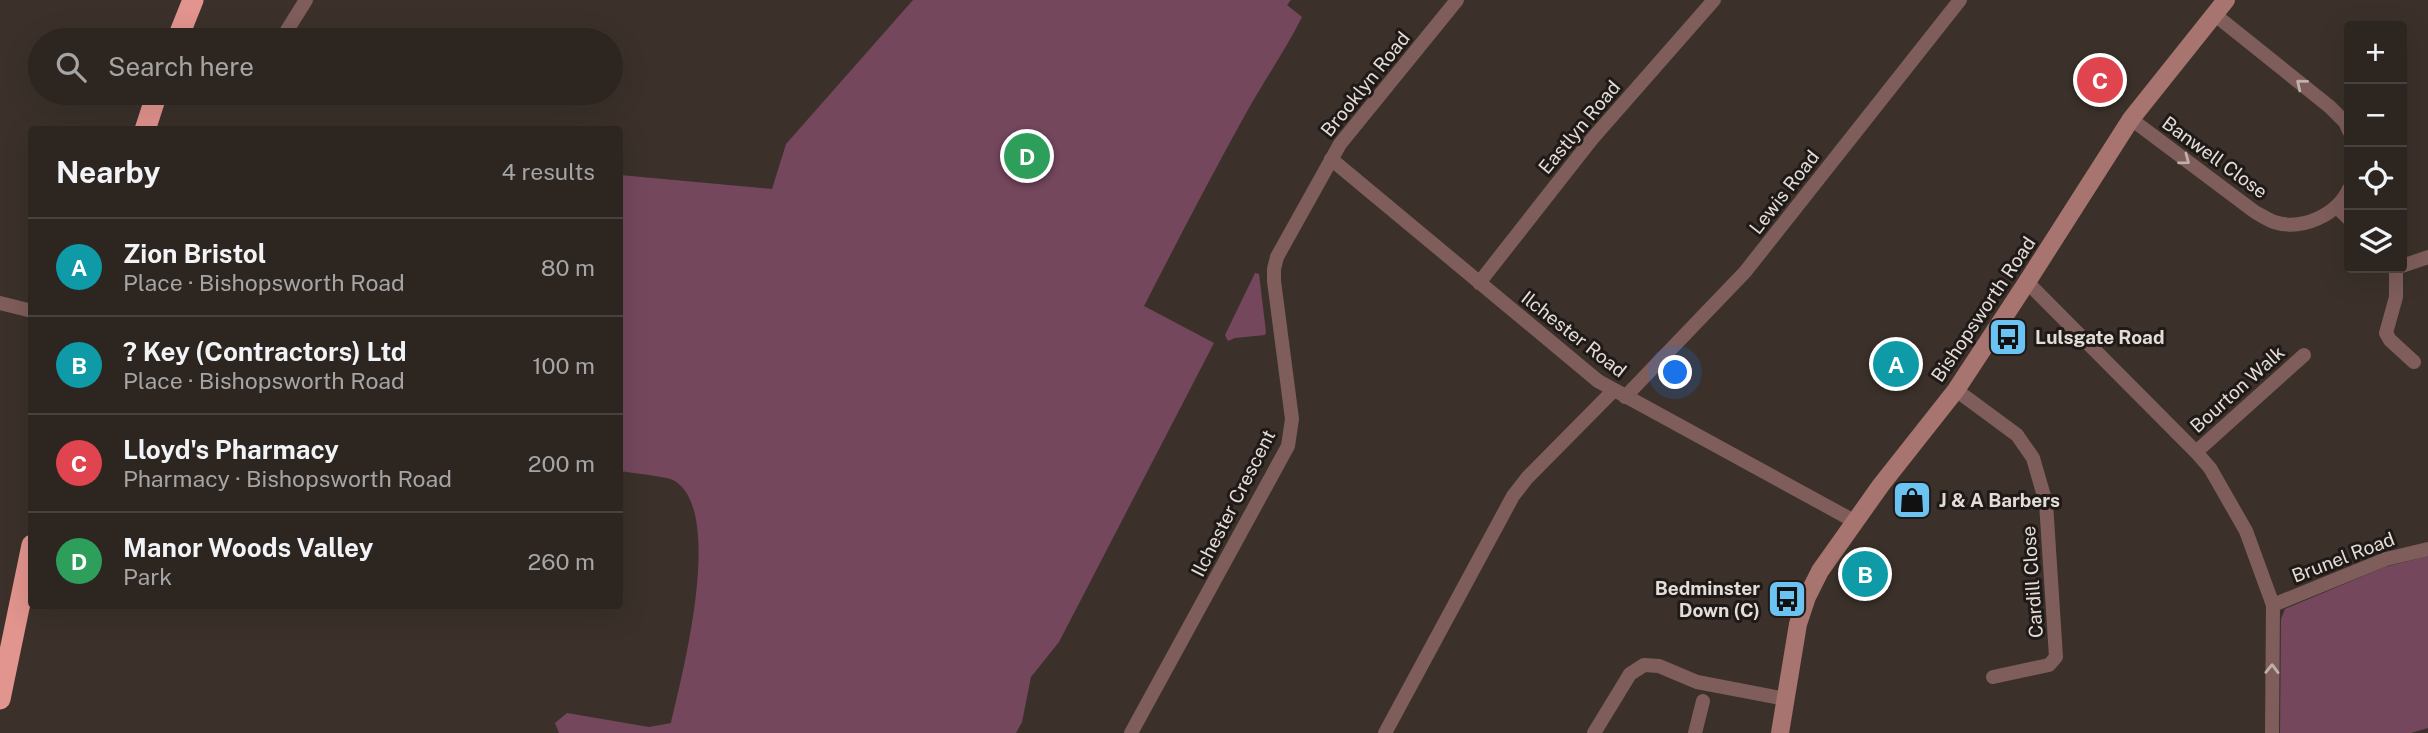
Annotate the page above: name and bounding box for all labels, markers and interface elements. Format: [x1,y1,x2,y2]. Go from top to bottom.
map controls [2344,21,2407,273]
button: + [2344,21,2407,84]
street label: Brooklyn Road [1316,27,1414,141]
search box [28,28,623,105]
icon: search [52,48,90,86]
text: Search here [108,51,254,82]
pin: C [2077,54,2123,106]
street label: Eastlyn Road [1534,76,1624,178]
one-way arrow [2297,80,2310,92]
button: − [2344,84,2407,147]
street label: Banwell Close [2158,111,2272,203]
pin: D [1004,130,1050,182]
street label: Lewis Road [1745,146,1823,238]
button: locate [2344,147,2407,210]
one-way arrow [2178,152,2190,164]
text: Nearby [56,154,160,190]
text: 4 results [501,158,595,185]
button: layers [2344,210,2407,273]
street label: Bishopsworth Road [1926,232,2040,386]
text: Zion Bristol [123,238,266,269]
text: A [71,254,87,281]
text: 80 m [541,254,595,281]
text: Place · Bishopsworth Road [123,269,405,296]
street label: Ilchester Road [1517,286,1631,382]
bus stop icon: Lulsgate Road [1987,316,2029,358]
place label: Lulsgate Road [2035,326,2164,348]
text: ? Key (Contractors) Ltd [123,336,407,367]
pin: A [1873,338,1919,390]
street label: Bourton Walk [2185,341,2289,437]
text: B [71,352,87,379]
text: 100 m [532,352,595,379]
your location [1658,355,1692,389]
text: Place · Bishopsworth Road [123,367,405,394]
street label: Ilchester Crescent [1187,426,1279,580]
text: Lloyd's Pharmacy [123,434,339,465]
text: C [71,450,87,477]
text: 200 m [528,450,595,477]
text: Pharmacy · Bishopsworth Road [123,465,452,492]
shop icon: J & A Barbers [1891,479,1933,521]
place label: J & A Barbers [1939,489,2060,511]
street label: Cardill Close [2017,525,2047,639]
street label: Brunel Road [2288,527,2398,587]
text: Manor Woods Valley [123,532,373,563]
text: D [71,548,87,575]
text: 260 m [528,548,595,575]
pin: B [1842,548,1888,600]
text: Park [123,563,172,590]
place label: Bedminster Down (C) [1655,577,1760,621]
bus stop icon: Bedminster Down (C) [1766,578,1808,620]
one-way arrow [2264,663,2280,674]

